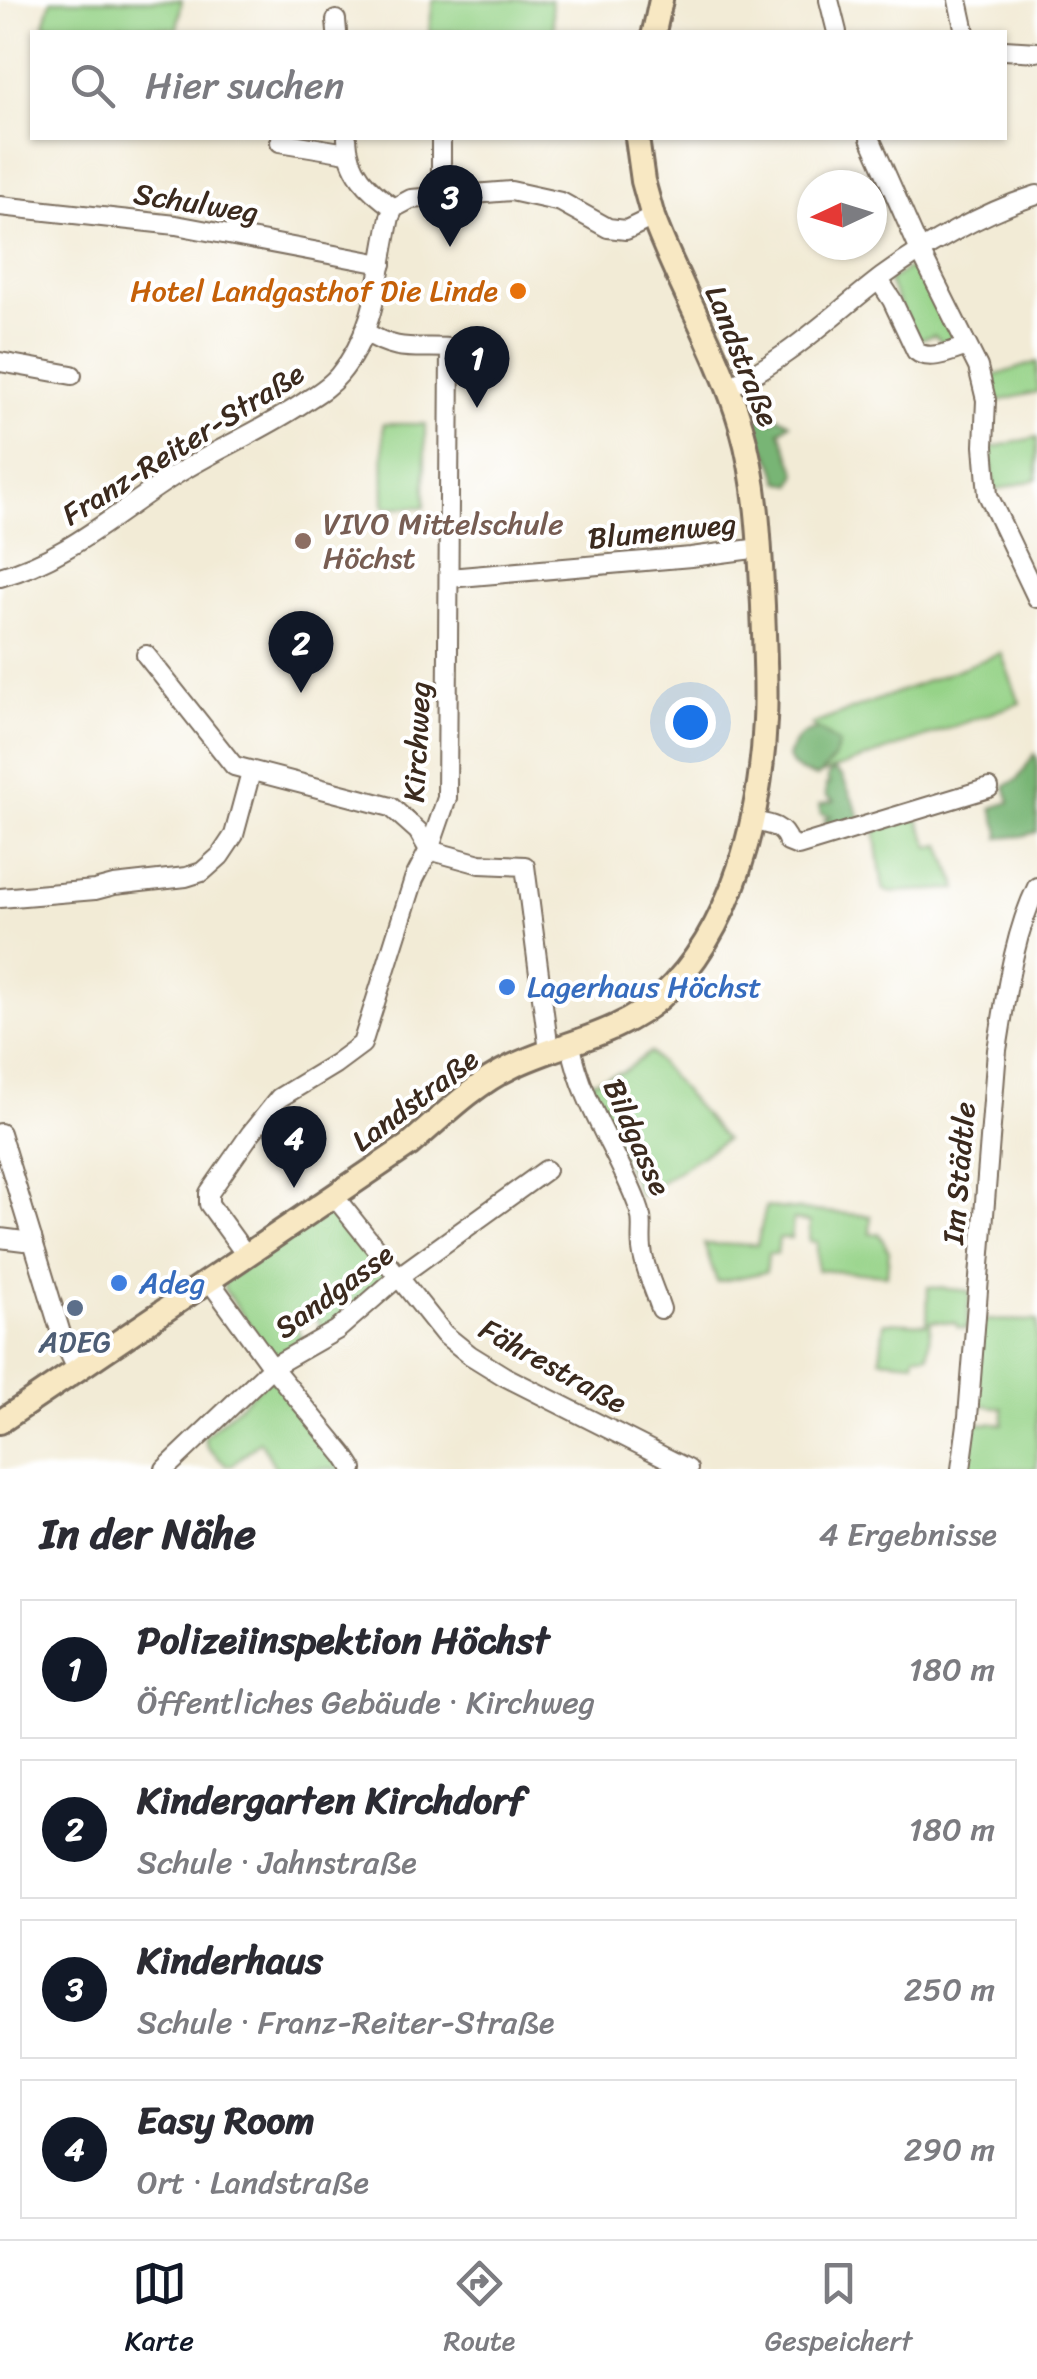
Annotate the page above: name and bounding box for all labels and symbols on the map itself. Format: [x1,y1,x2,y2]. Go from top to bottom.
pin: 3 [418,164,482,247]
street label: Schulweg [130,167,262,239]
north arrow [797,170,887,260]
place label: Hotel Landgasthof Die Linde [130,264,498,318]
street label: Landstraße [689,277,795,435]
marker: Hotel Landgasthof Die Linde [507,280,529,302]
pin: 1 [444,326,510,408]
street label: Franz-Reiter-Straße [51,347,315,541]
street label: Blumenweg [585,496,739,566]
place label: VIVO Mittelschule Höchst [323,497,564,585]
marker: VIVO Mittelschule Höchst [292,530,314,552]
pin: 2 [268,610,334,693]
street label: Kirchweg [387,680,447,804]
your location [665,697,716,748]
place label: Lagerhaus Höchst [527,960,761,1014]
marker: Lagerhaus Höchst [496,976,518,998]
street label: Landstraße [339,1034,491,1166]
street label: Bildgasse [587,1069,687,1205]
street label: Im Städtle [926,1100,992,1247]
pin: 4 [262,1106,326,1188]
street label: Sandgasse [262,1229,406,1353]
place label: Adeg [138,1256,205,1310]
marker: Adeg [108,1272,130,1294]
marker: ADEG [64,1297,86,1319]
street label: Fährestraße [469,1303,637,1429]
place label: ADEG [38,1315,111,1369]

